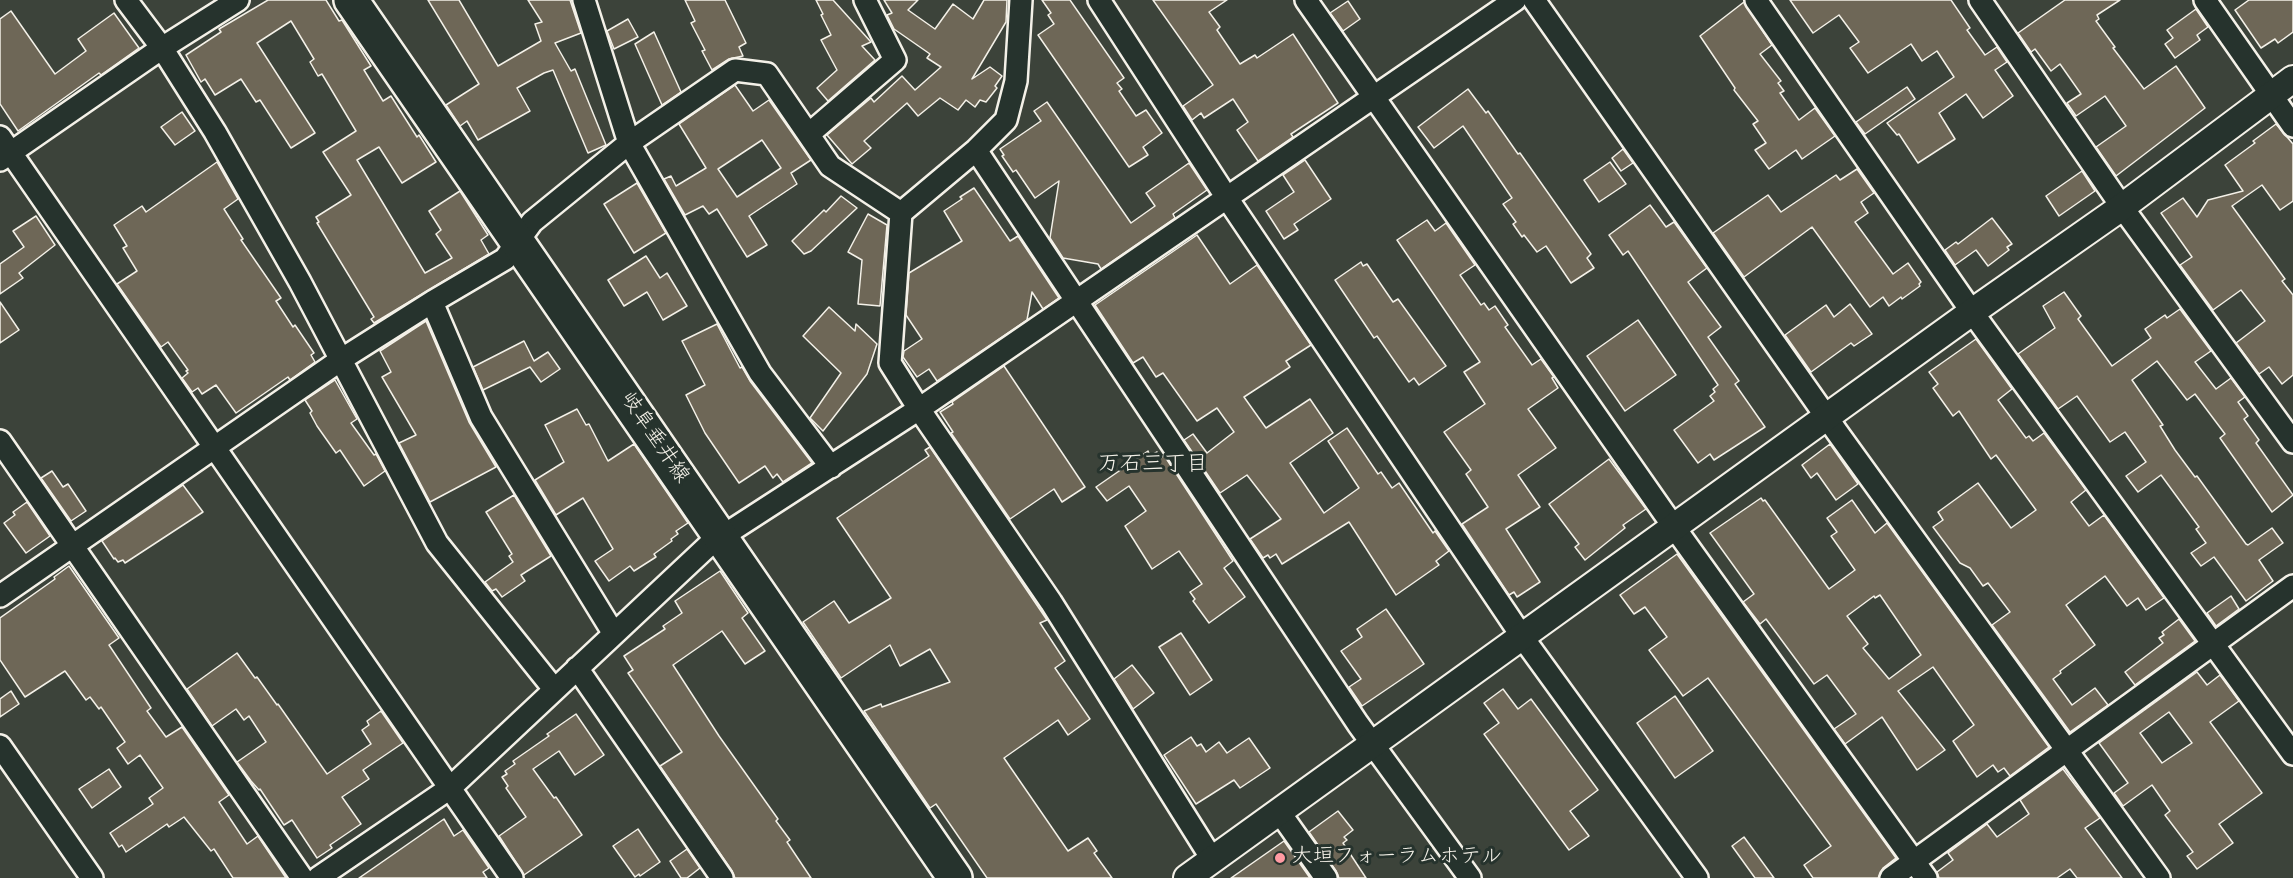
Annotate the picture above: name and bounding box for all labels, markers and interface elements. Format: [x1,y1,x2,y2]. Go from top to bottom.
street label: 岐阜垂井線 [614,387,694,489]
district label: 万石三丁目 [1098,452,1208,478]
place label: 大垣フォーラムホテル [1292,845,1502,871]
marker: 大垣フォーラムホテル [1273,851,1287,865]

